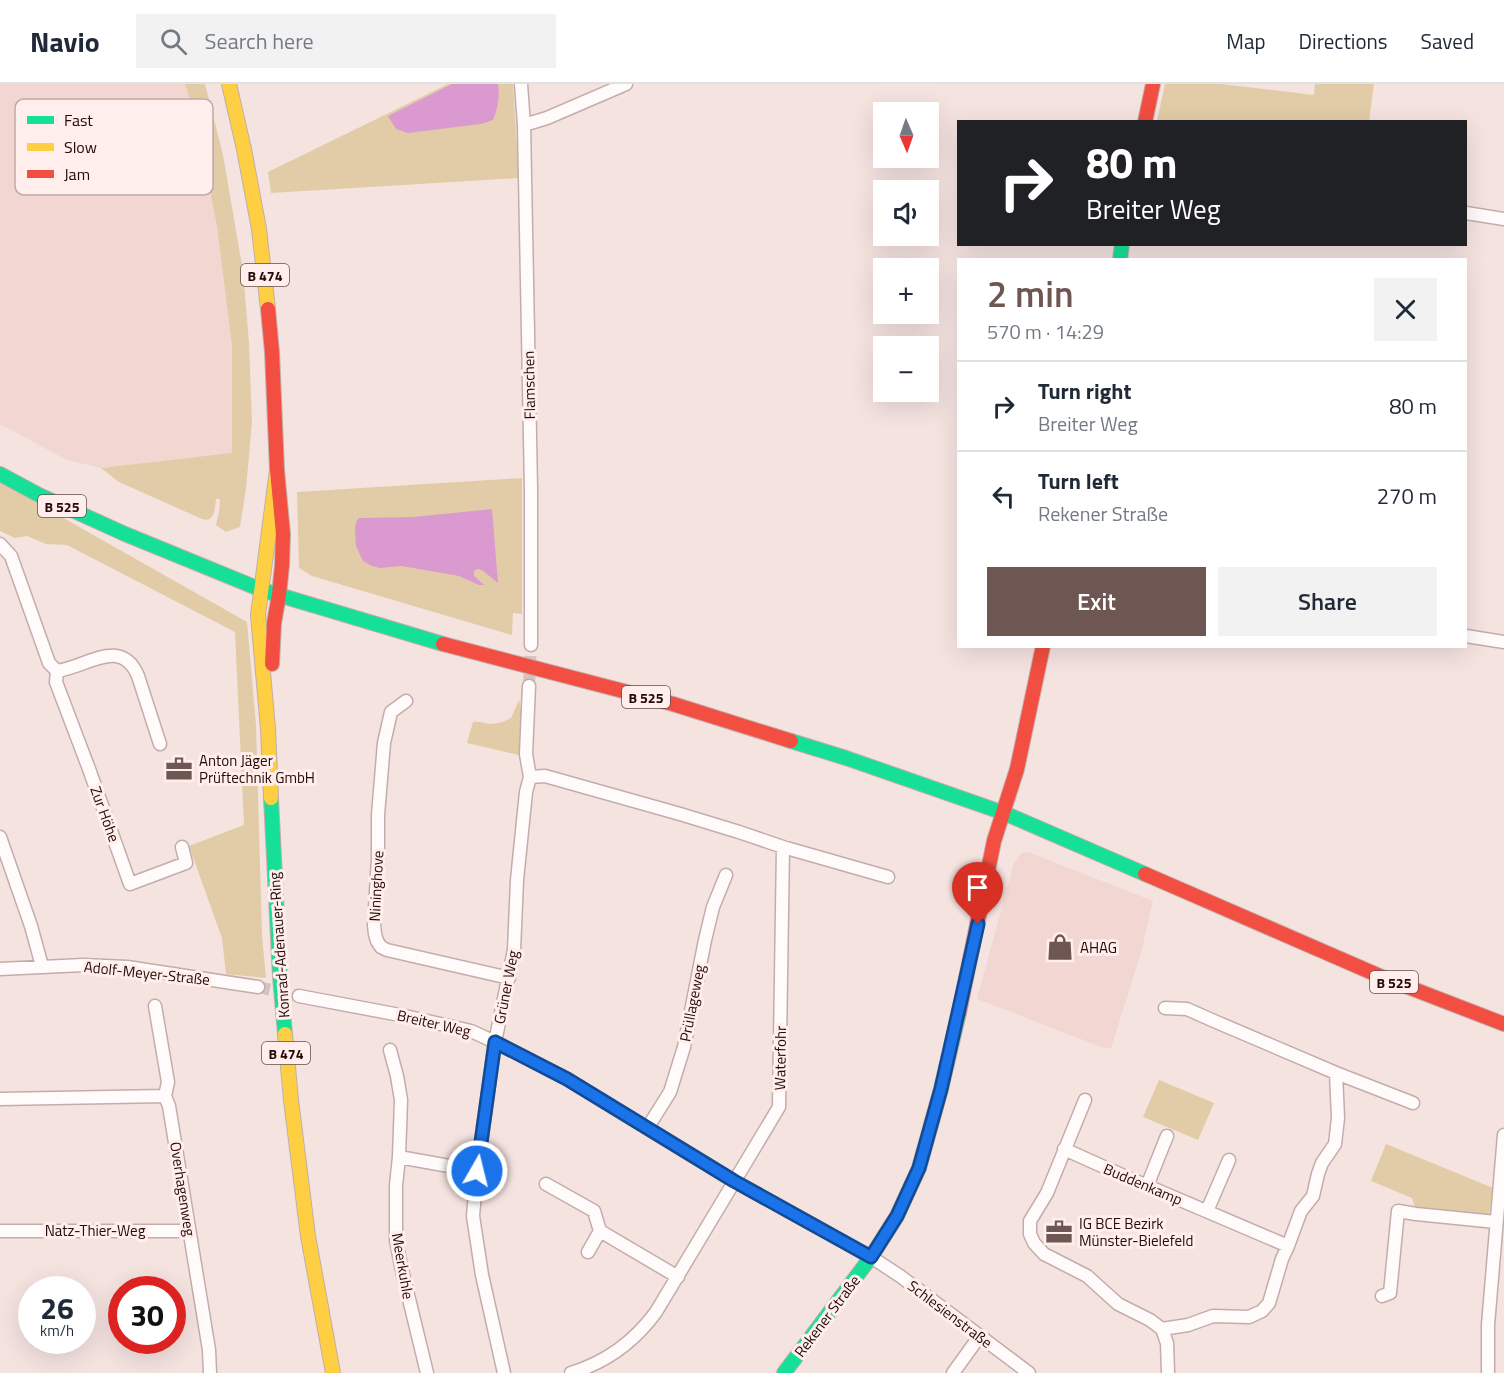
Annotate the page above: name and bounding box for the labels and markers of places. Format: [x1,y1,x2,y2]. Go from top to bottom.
place label: Anton Jäger Prüftechnik GmbH [199,749,315,789]
office icon: Anton Jäger Prüftechnik GmbH [164,754,194,784]
pin [952,862,1003,924]
shop icon: AHAG [1045,932,1075,962]
place label: AHAG [1080,936,1117,959]
place label: IG BCE Bezirk Münster-Bielefeld [1079,1212,1193,1252]
office icon: IG BCE Bezirk Münster-Bielefeld [1044,1217,1074,1247]

